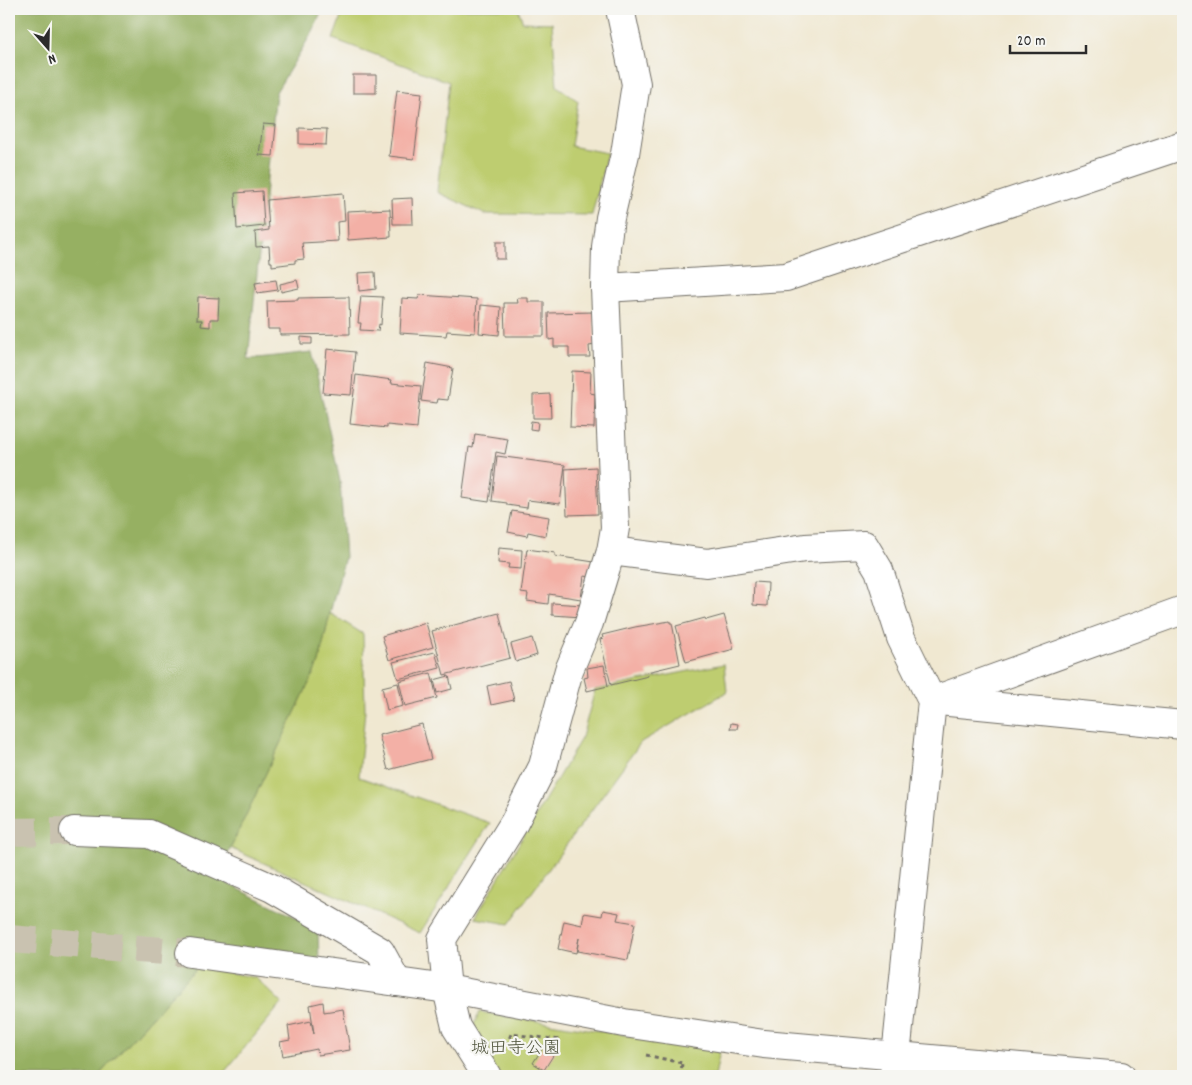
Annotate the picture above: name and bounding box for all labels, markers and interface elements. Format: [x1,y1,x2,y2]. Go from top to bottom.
north arrow [22,22,72,72]
scale bar [1010,22,1086,54]
text: 20 m [1017,31,1045,53]
text: N [45,48,58,69]
park label: 城田寺公園 [471,1037,561,1062]

